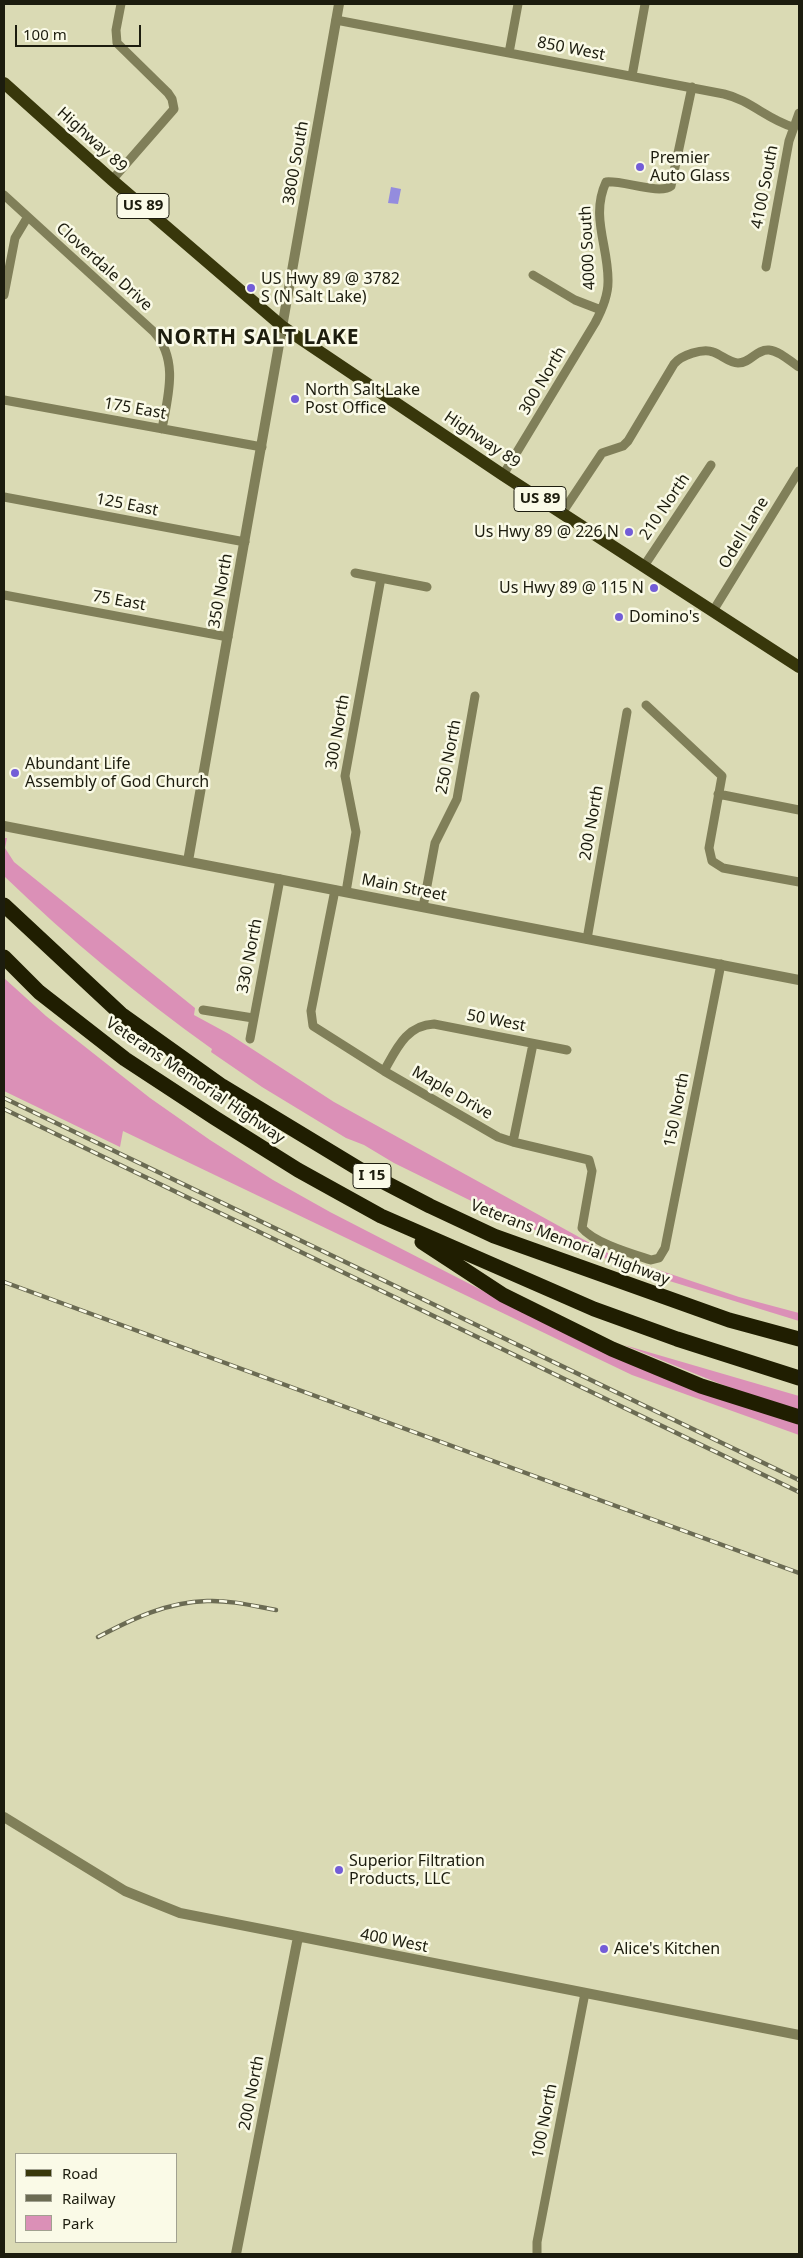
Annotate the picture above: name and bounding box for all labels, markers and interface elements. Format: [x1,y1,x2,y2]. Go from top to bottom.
scale bar [18,15,144,47]
text: 100 m [23,24,67,44]
street label: 850 West [535,33,607,65]
street label: Highway 89 [53,103,131,177]
street label: 3800 South [279,120,313,206]
street label: 4100 South [747,144,783,230]
place label: Premier Auto Glass [650,148,730,186]
marker: Premier Auto Glass [634,161,646,173]
road number: US 89 [117,194,169,218]
street label: 4000 South [576,205,600,291]
street label: Cloverdale Drive [52,219,156,315]
place label: US Hwy 89 @ 3782 S (N Salt Lake) [261,269,400,307]
marker: US Hwy 89 @ 3782 S (N Salt Lake) [245,282,257,294]
district label: NORTH SALT LAKE [155,325,361,351]
street label: 300 North [515,344,571,418]
place label: North Salt Lake Post Office [305,380,420,418]
marker: North Salt Lake Post Office [289,393,301,405]
street label: 175 East [102,394,168,424]
street label: Highway 89 [440,407,524,473]
street label: 210 North [636,470,694,544]
road number: US 89 [514,486,566,512]
street label: 125 East [94,490,160,520]
street label: Odell Lane [715,494,773,572]
place label: Us Hwy 89 @ 226 N [474,522,619,542]
marker: Us Hwy 89 @ 226 N [623,526,635,538]
street label: 350 North [205,552,237,630]
place label: Us Hwy 89 @ 115 N [499,578,644,598]
marker: Us Hwy 89 @ 115 N [648,582,660,594]
street label: 75 East [91,587,147,615]
place label: Domino's [629,607,700,627]
marker: Domino's [613,611,625,623]
street label: 300 North [322,693,354,771]
street label: 250 North [432,718,466,796]
place label: Abundant Life Assembly of God Church [25,754,209,792]
marker: Abundant Life Assembly of God Church [9,767,21,779]
street label: 200 North [576,784,608,862]
street label: Main Street [360,870,448,906]
street label: 330 North [233,917,267,995]
street label: 50 West [465,1006,527,1036]
street label: Veterans Memorial Highway [102,1014,288,1148]
street label: Maple Drive [408,1062,496,1124]
street label: 150 North [660,1071,694,1149]
road number: I 15 [353,1164,391,1188]
street label: Veterans Memorial Highway [468,1196,672,1290]
place label: Superior Filtration Products, LLC [349,1851,485,1889]
marker: Superior Filtration Products, LLC [333,1864,345,1876]
street label: 400 West [358,1925,430,1957]
place label: Alice's Kitchen [614,1939,720,1959]
marker: Alice's Kitchen [598,1943,610,1955]
street label: 200 North [235,2054,269,2132]
street label: 100 North [528,2082,562,2160]
legend [15,2153,178,2243]
text: Road [62,2163,98,2183]
text: Railway [62,2188,115,2208]
text: Park [62,2213,94,2233]

